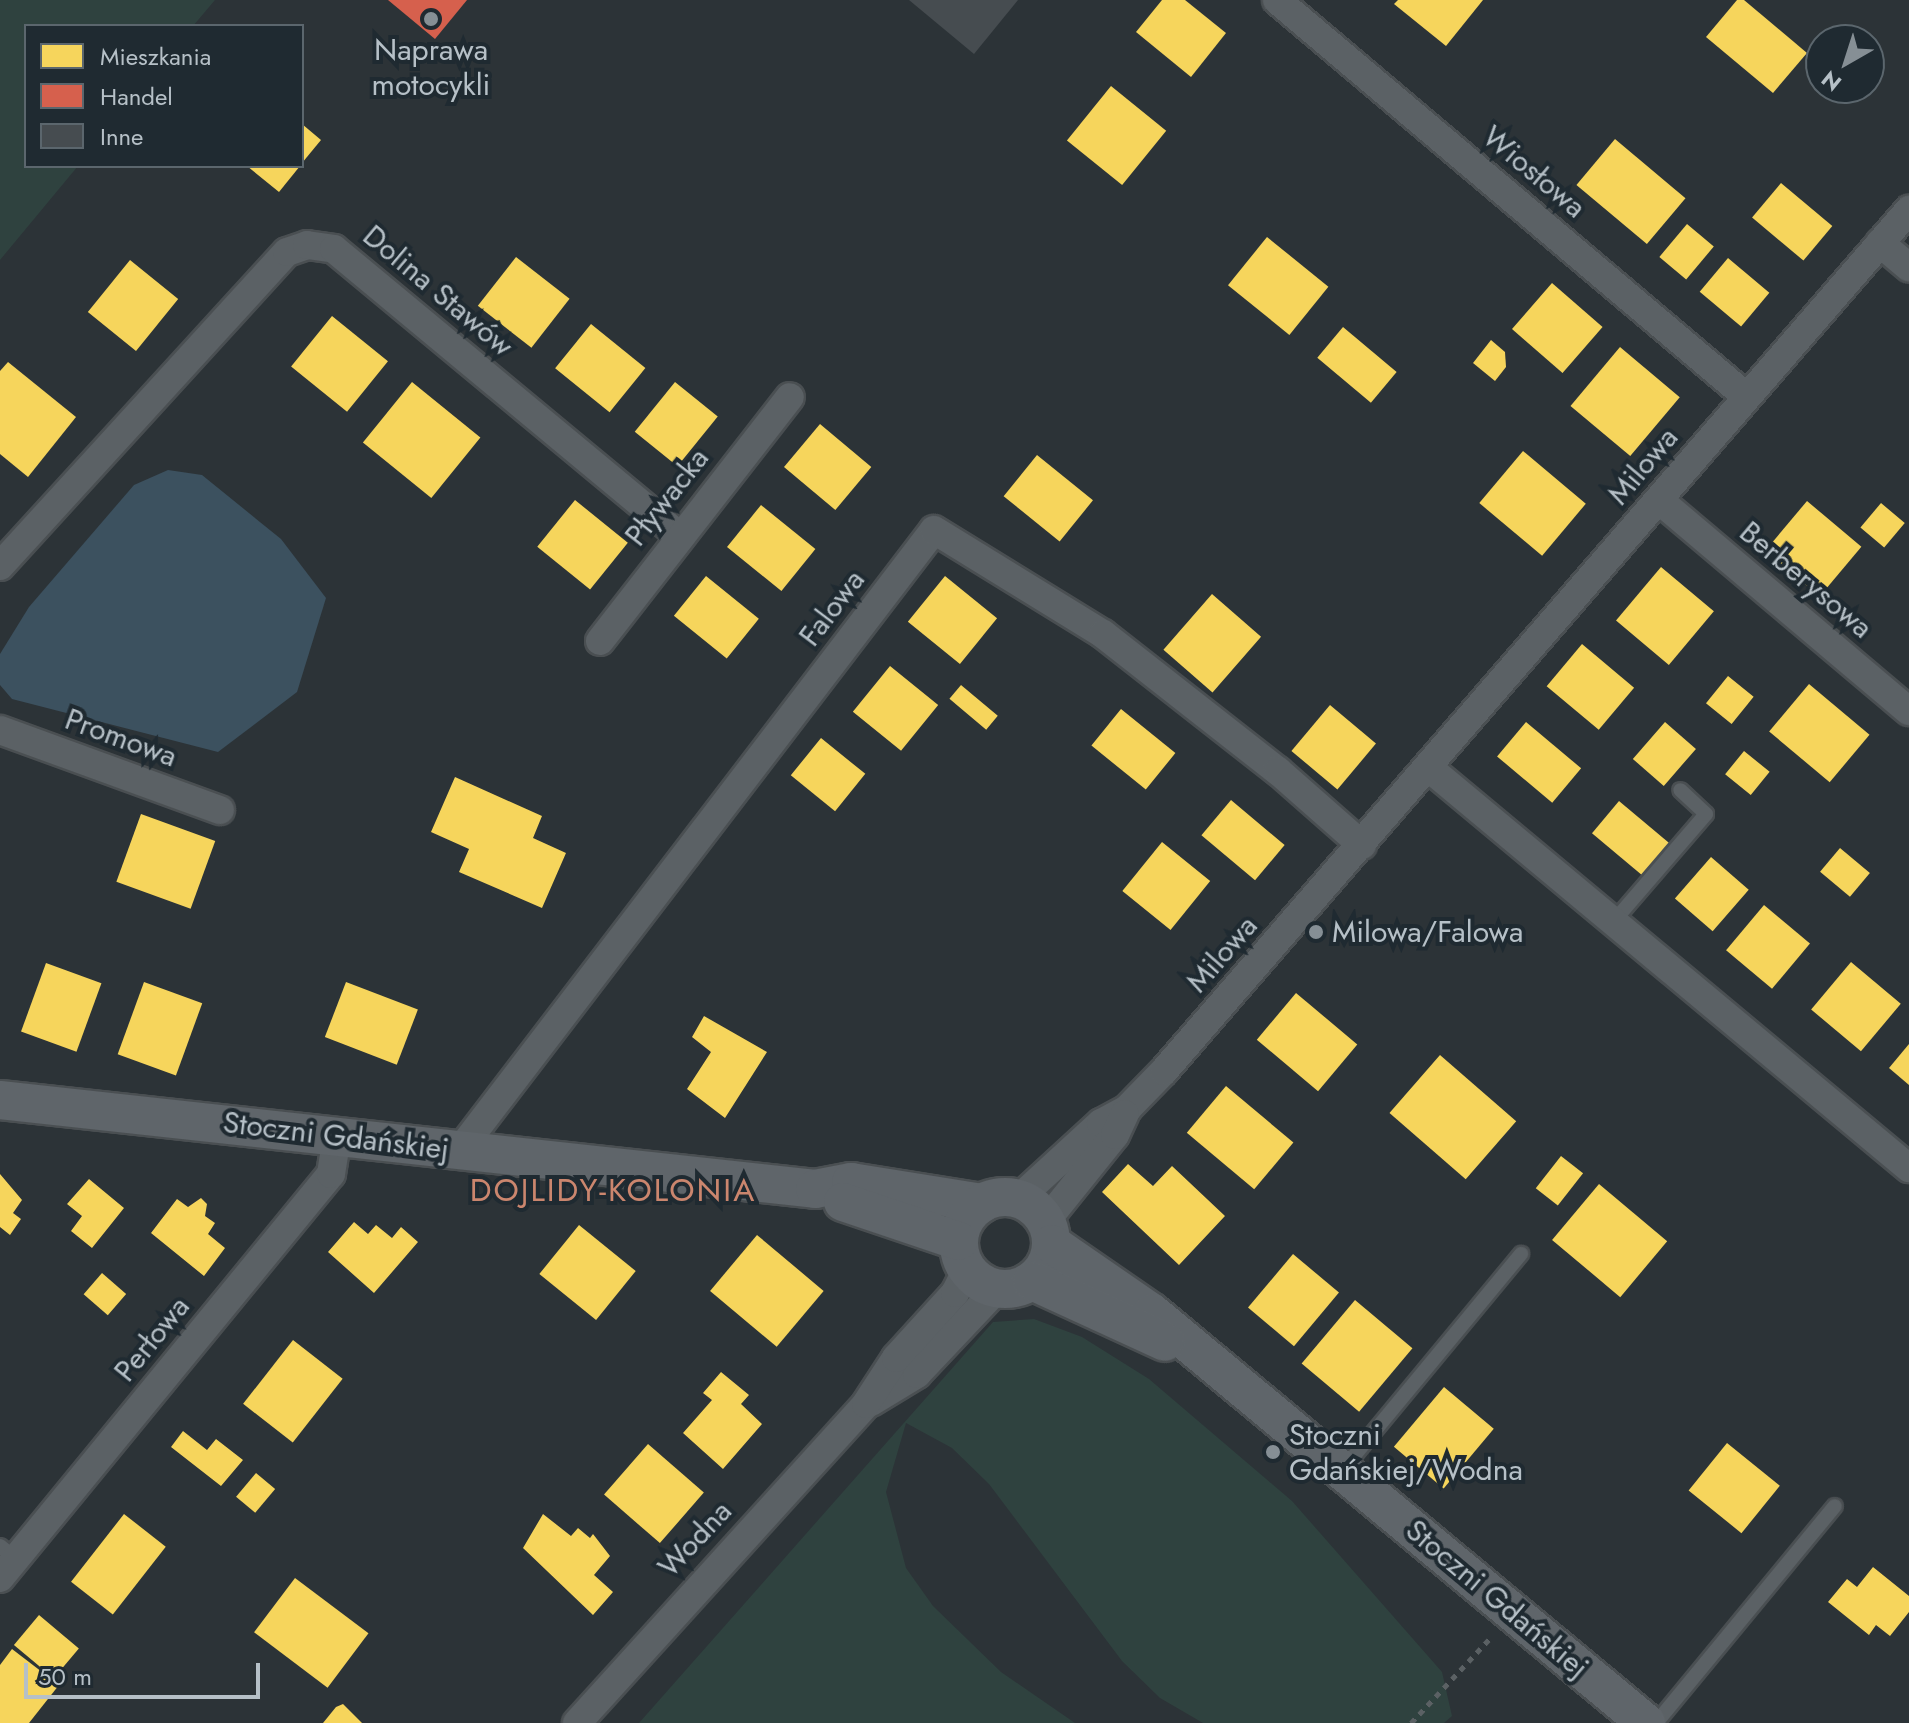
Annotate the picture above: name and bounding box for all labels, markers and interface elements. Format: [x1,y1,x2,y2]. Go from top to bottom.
marker: Naprawa motocykli [422,10,440,28]
legend [24,24,304,168]
north arrow [1805,24,1885,104]
place label: Naprawa motocykli [372,32,490,102]
text: Mieszkania [100,39,211,74]
text: N [1814,63,1848,99]
text: Handel [100,79,173,114]
street label: Wiosłowa [1475,118,1593,226]
text: Inne [100,119,143,154]
street label: Dolina Stawów [356,218,520,364]
street label: Milowa [1600,420,1686,512]
street label: Pływacka [618,441,716,553]
street label: Berberysowa [1732,514,1880,646]
street label: Falowa [792,563,872,653]
street label: Promowa [60,701,182,775]
street label: Milowa [1179,908,1265,1000]
place label: Milowa/Falowa [1332,914,1523,950]
marker: Milowa/Falowa [1307,923,1325,941]
street label: Stoczni Gdańskiej [221,1104,451,1168]
district label: DOJLIDY-KOLONIA [470,1171,756,1209]
street label: Perłowa [107,1289,197,1389]
place label: Stoczni Gdańskiej/Wodna [1289,1417,1523,1488]
marker: Stoczni Gdańskiej/Wodna [1264,1443,1282,1461]
street label: Wodna [651,1493,739,1585]
street label: Stoczni Gdańskiej [1398,1512,1596,1686]
scale bar [28,1647,264,1697]
text: 50 m [38,1659,92,1694]

